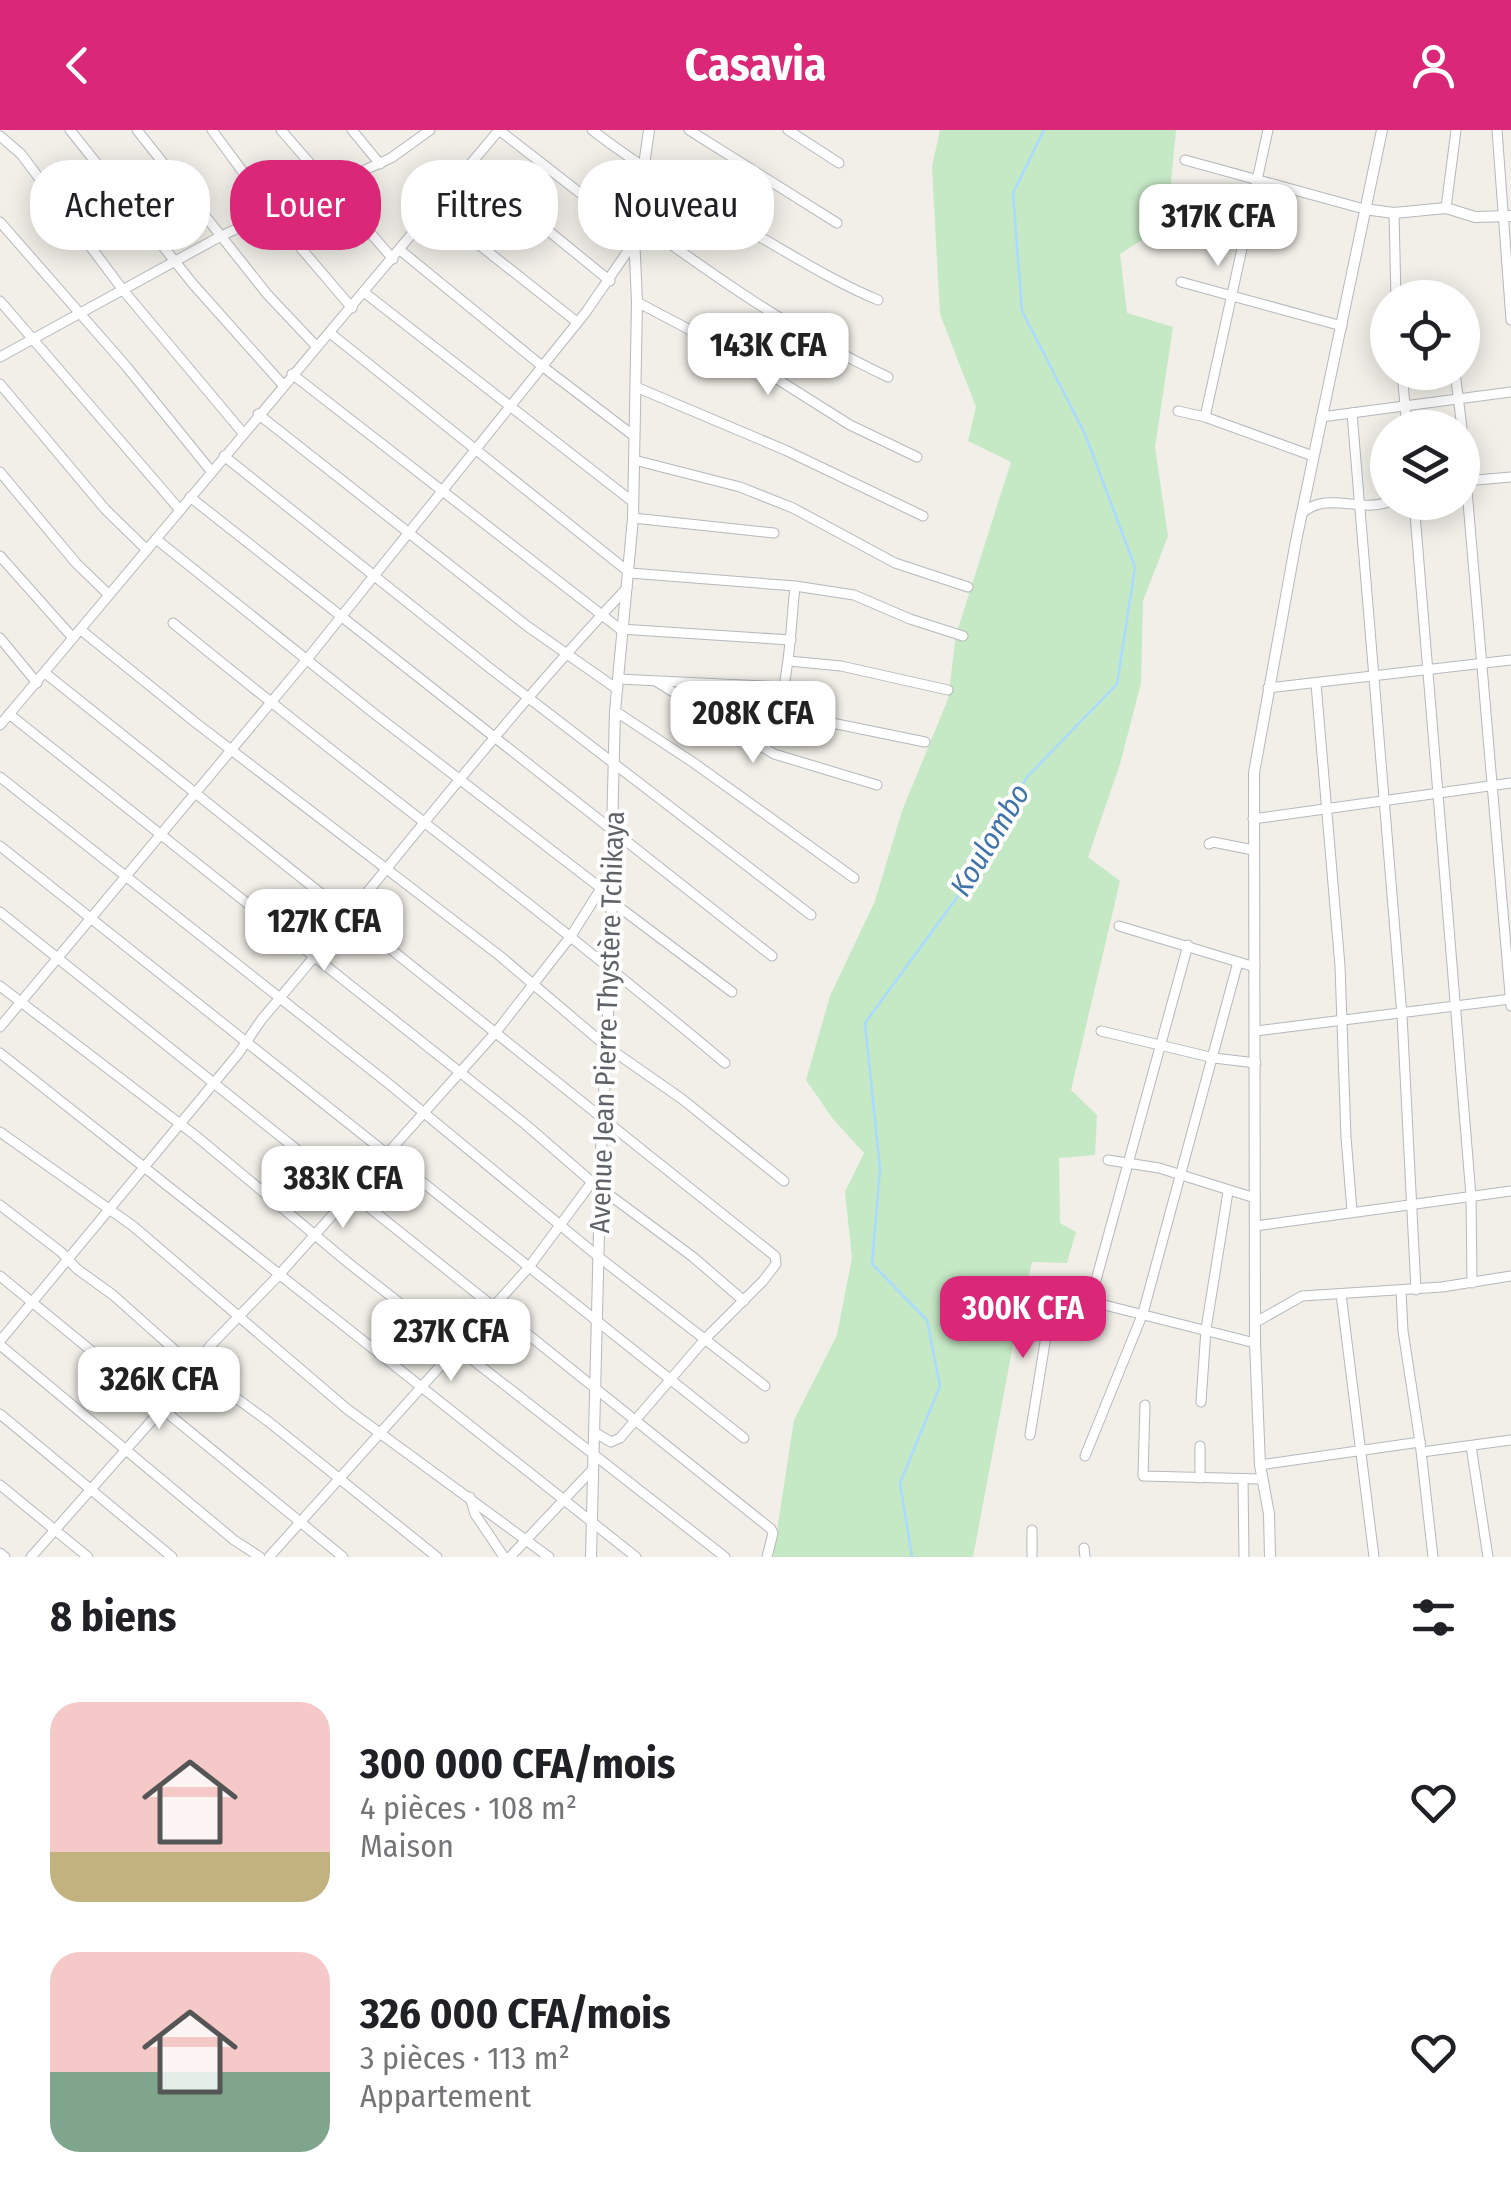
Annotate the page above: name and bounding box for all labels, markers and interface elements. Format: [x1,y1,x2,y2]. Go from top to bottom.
icon: back [50,38,105,93]
text: Casavia [685,38,826,92]
icon: person [1406,38,1461,93]
chip: Acheter [30,160,210,250]
chip: Louer [230,160,381,250]
chip: Filtres [401,160,558,250]
chip: Nouveau [578,160,774,250]
pin: 317K CFA [1115,184,1321,269]
text: 317K CFA [1161,197,1275,235]
map controls [1370,280,1480,520]
button: locate [1370,280,1480,390]
pin: 143K CFA [665,313,871,398]
text: 143K CFA [710,326,826,364]
button: layers [1370,410,1480,520]
pin: 208K CFA [650,681,856,766]
text: 208K CFA [692,694,814,732]
water label: Koulombo [942,777,1038,903]
street label: Avenue Jean Pierre Thystère Tchikaya [583,810,631,1234]
pin: 127K CFA [221,889,427,974]
text: 127K CFA [267,902,381,940]
pin: 383K CFA [240,1146,446,1231]
text: 383K CFA [283,1159,403,1197]
pin: 300K CFA [920,1276,1126,1361]
text: 300K CFA [962,1289,1084,1327]
pin: 237K CFA [348,1299,554,1384]
text: 237K CFA [393,1312,509,1350]
pin: 326K CFA [56,1347,262,1432]
text: 326K CFA [100,1360,218,1398]
icon: filters [1406,1590,1461,1645]
text: 8 biens [50,1592,176,1642]
text: 300 000 CFA/mois [360,1739,675,1789]
icon: home [130,1742,250,1862]
icon: heart [1406,1775,1461,1830]
text: 4 pièces · 108 m² [360,1789,577,1827]
text: Maison [360,1827,454,1865]
text: 326 000 CFA/mois [360,1989,671,2039]
icon: home [130,1992,250,2112]
icon: heart [1406,2025,1461,2080]
text: 3 pièces · 113 m² [360,2039,570,2077]
text: Appartement [360,2077,531,2115]

